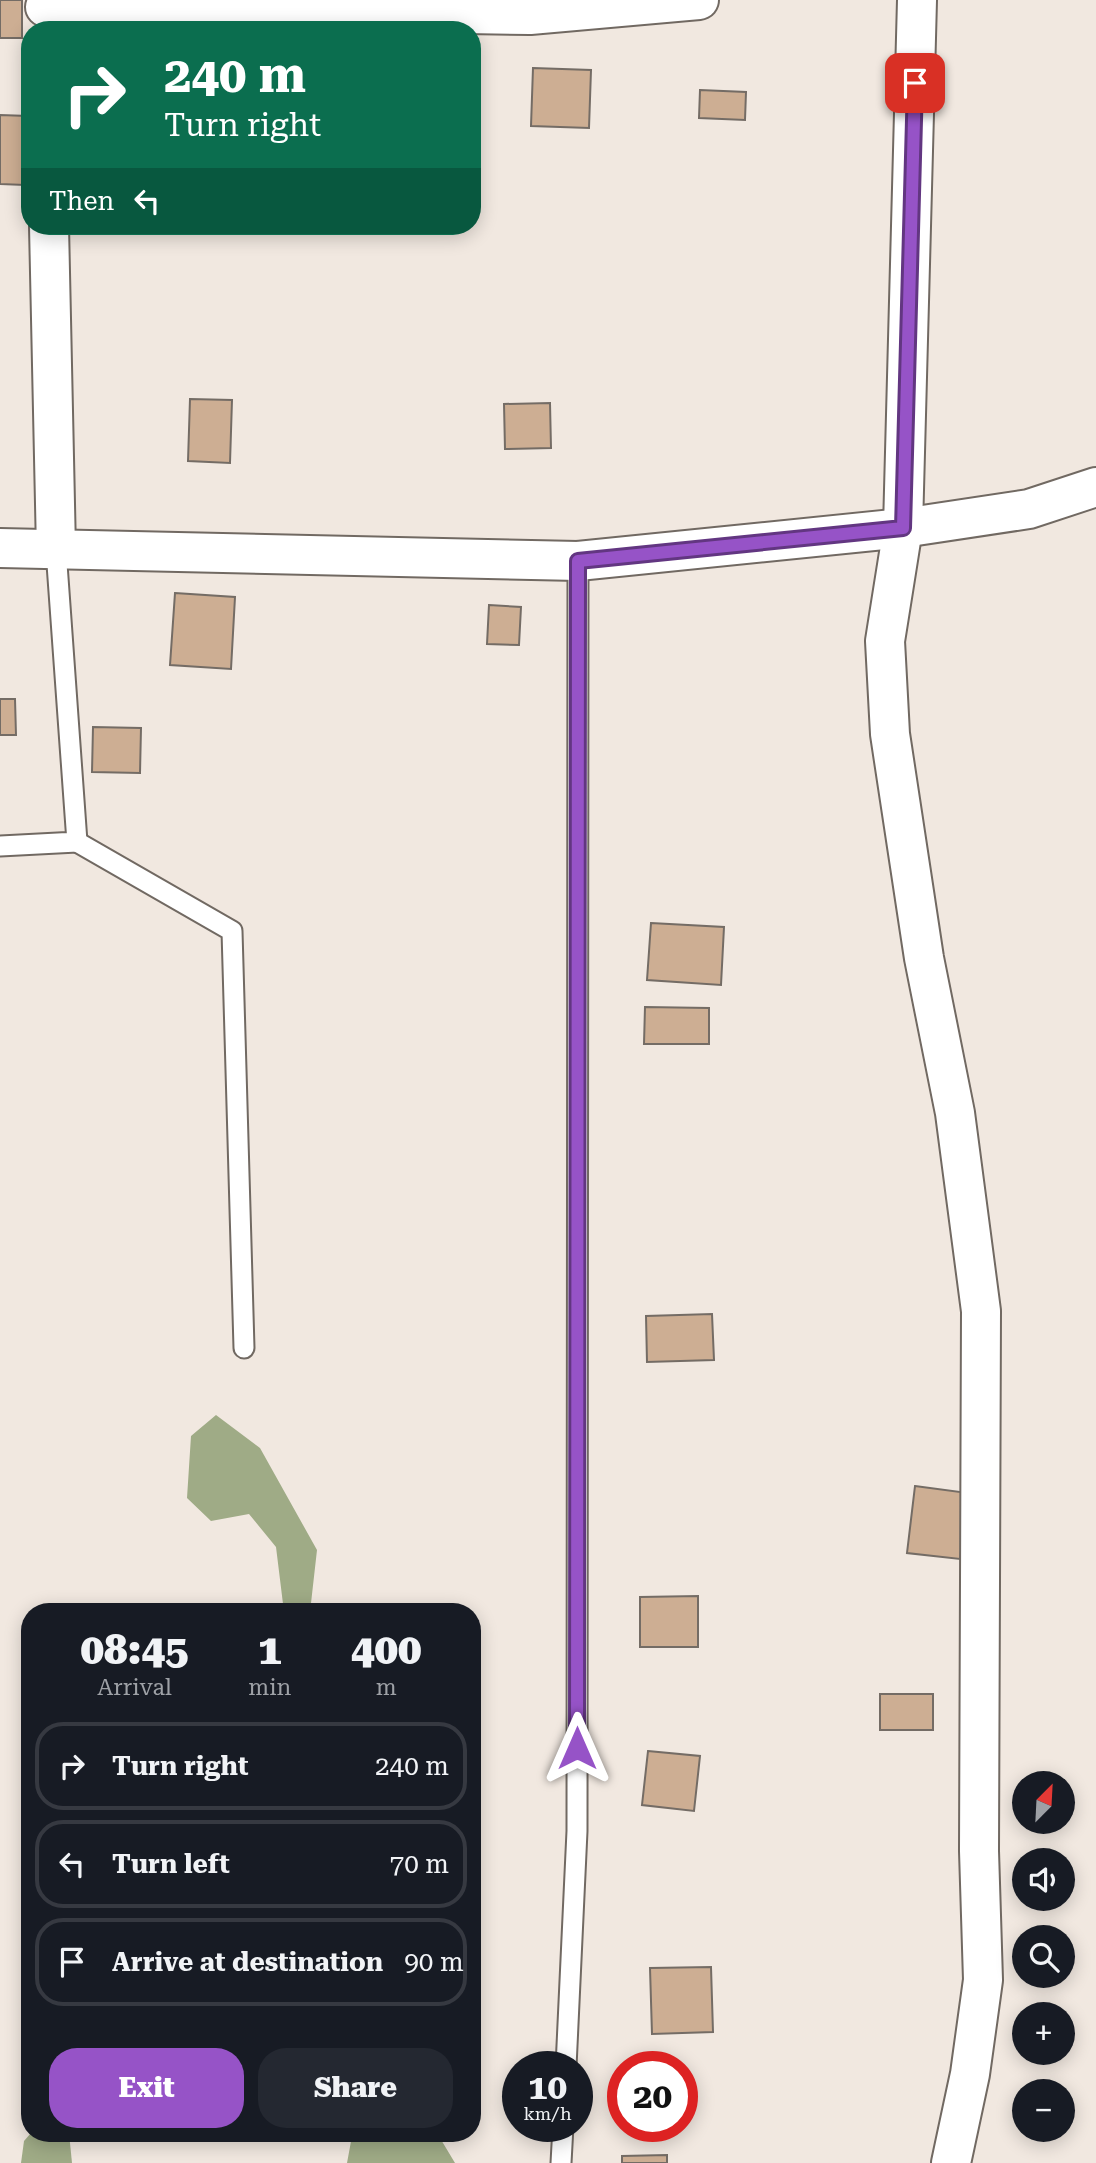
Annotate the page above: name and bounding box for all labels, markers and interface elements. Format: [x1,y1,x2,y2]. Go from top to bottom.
text: 240 m [164,47,306,104]
icon: right [49,49,140,140]
pin [885,53,945,113]
icon: arrive [896,64,934,102]
text: Turn right [164,106,321,144]
icon: left [128,182,166,220]
text: Then [49,186,114,216]
text: 08:45 [81,1625,189,1674]
text: 1 [258,1625,282,1674]
text: 400 [351,1625,421,1674]
text: Arrival [97,1674,172,1701]
text: min [248,1674,291,1701]
text: m [376,1674,397,1701]
position arrow [540,1711,614,1785]
icon: right [53,1747,91,1785]
text: Turn right [112,1751,248,1781]
text: 240 m [375,1751,449,1781]
north arrow [1012,1771,1074,1834]
map controls [1012,1771,1075,2142]
icon: left [53,1845,91,1883]
button: sound [1012,1848,1075,1911]
text: Turn left [112,1849,230,1879]
text: 70 m [390,1849,449,1879]
button: search [1012,1925,1075,1988]
icon: arrive [53,1943,91,1981]
text: Arrive at destination [112,1947,383,1977]
text: 90 m [404,1947,464,1977]
button: + [1012,2002,1075,2065]
button: Exit [49,2048,244,2128]
button: Share [258,2048,453,2128]
speed limit sign: 20 [607,2051,698,2142]
text: 10 [528,2067,567,2108]
button: − [1012,2079,1075,2142]
text: km/h [523,2103,572,2124]

